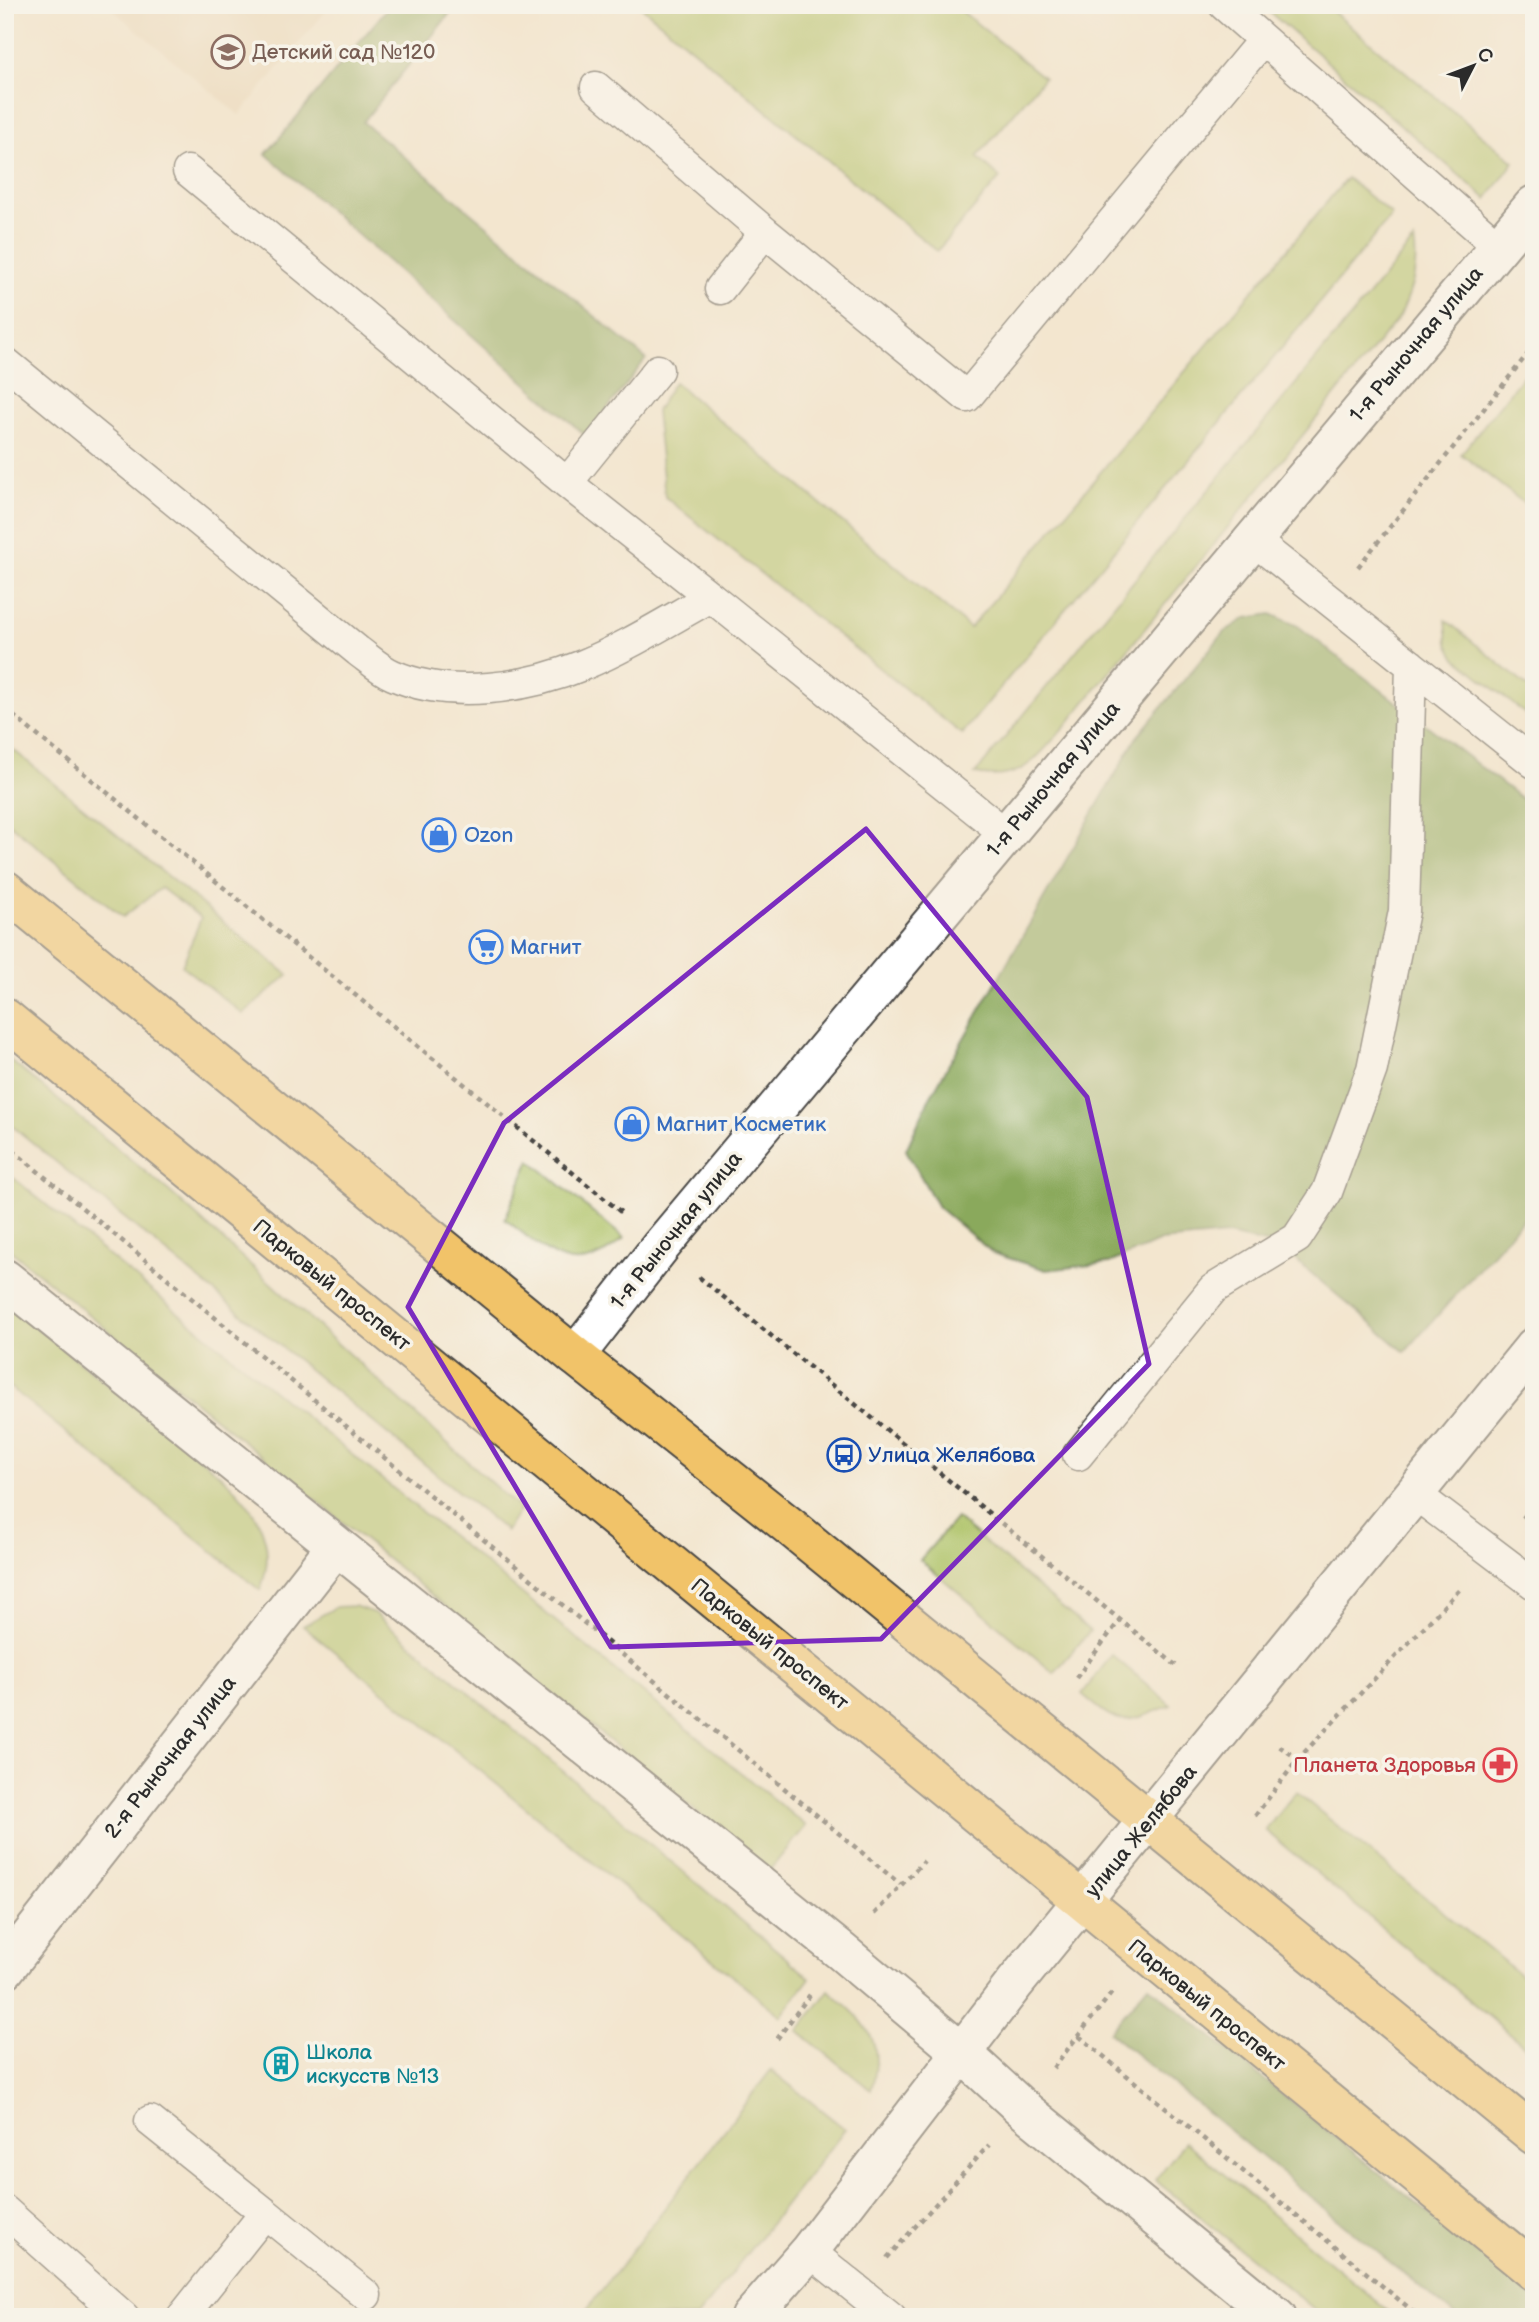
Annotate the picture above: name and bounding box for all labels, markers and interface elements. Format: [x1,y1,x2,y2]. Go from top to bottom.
north arrow [1438,32,1508,102]
school or university icon: Детский сад №120 [209,33,247,71]
place label: Детский сад №120 [252,40,435,65]
text: С [1472,43,1497,68]
street label: 1-я Рыночная улица [1344,261,1489,427]
street label: 1-я Рыночная улица [981,696,1126,862]
shop icon: Ozon [420,816,458,854]
place label: Ozon [464,823,513,848]
supermarket icon: Магнит [467,928,505,966]
place label: Магнит [510,935,582,960]
shop icon: Магнит Косметик [613,1105,651,1143]
place label: Магнит Косметик [656,1112,826,1137]
street label: 1-я Рыночная улица [605,1146,748,1314]
street label: Парковый проспект [248,1214,416,1357]
bus stop icon: Улица Желябова [825,1436,863,1474]
place label: Улица Желябова [868,1443,1036,1468]
street label: Парковый проспект [686,1573,854,1716]
street label: 2-я Рыночная улица [99,1671,242,1843]
pharmacy icon: Планета Здоровья [1481,1746,1519,1784]
place label: Планета Здоровья [1293,1753,1476,1778]
street label: улица Желябова [1080,1760,1203,1903]
street label: Парковый проспект [1123,1934,1291,2077]
place label: Школа искусств №13 [306,2040,440,2089]
building icon: Школа искусств №13 [262,2045,300,2083]

